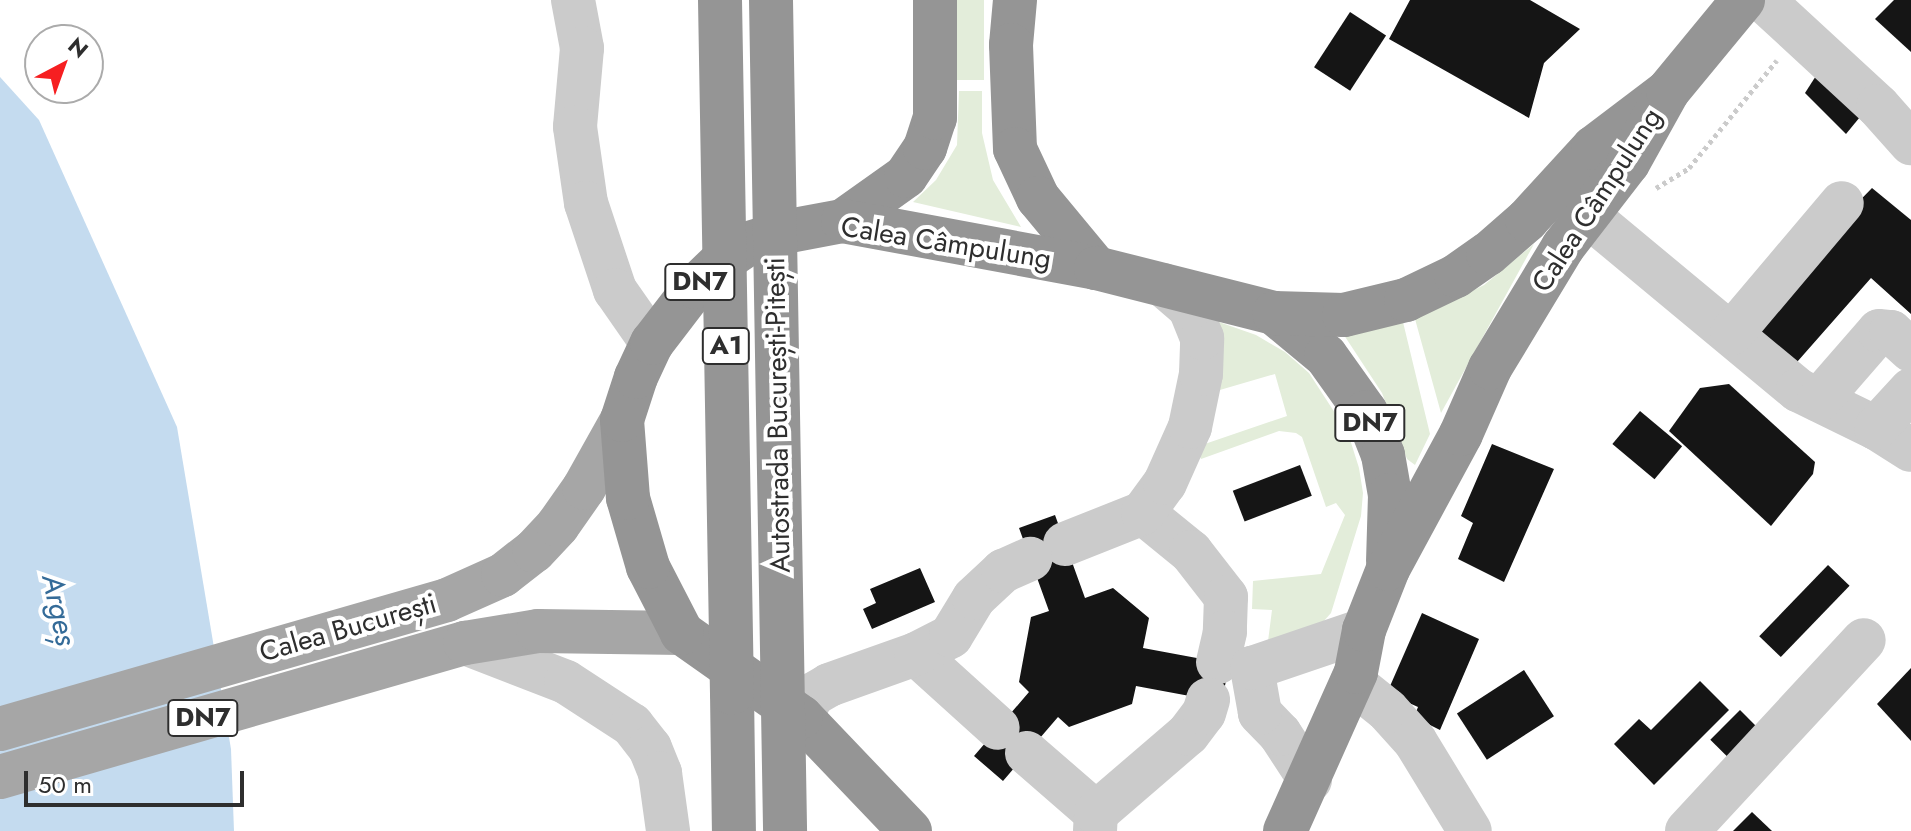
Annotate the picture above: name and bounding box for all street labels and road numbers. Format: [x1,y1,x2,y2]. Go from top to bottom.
street label: Calea Câmpulung [1525,102,1669,298]
street label: Calea Câmpulung [838,210,1054,276]
street label: Autostrada București-Pitești [758,257,798,573]
road number: DN7 [664,260,736,304]
road number: A1 [700,324,752,368]
road number: DN7 [1334,401,1406,445]
street label: Calea București [256,587,440,669]
road number: DN7 [167,696,239,740]

